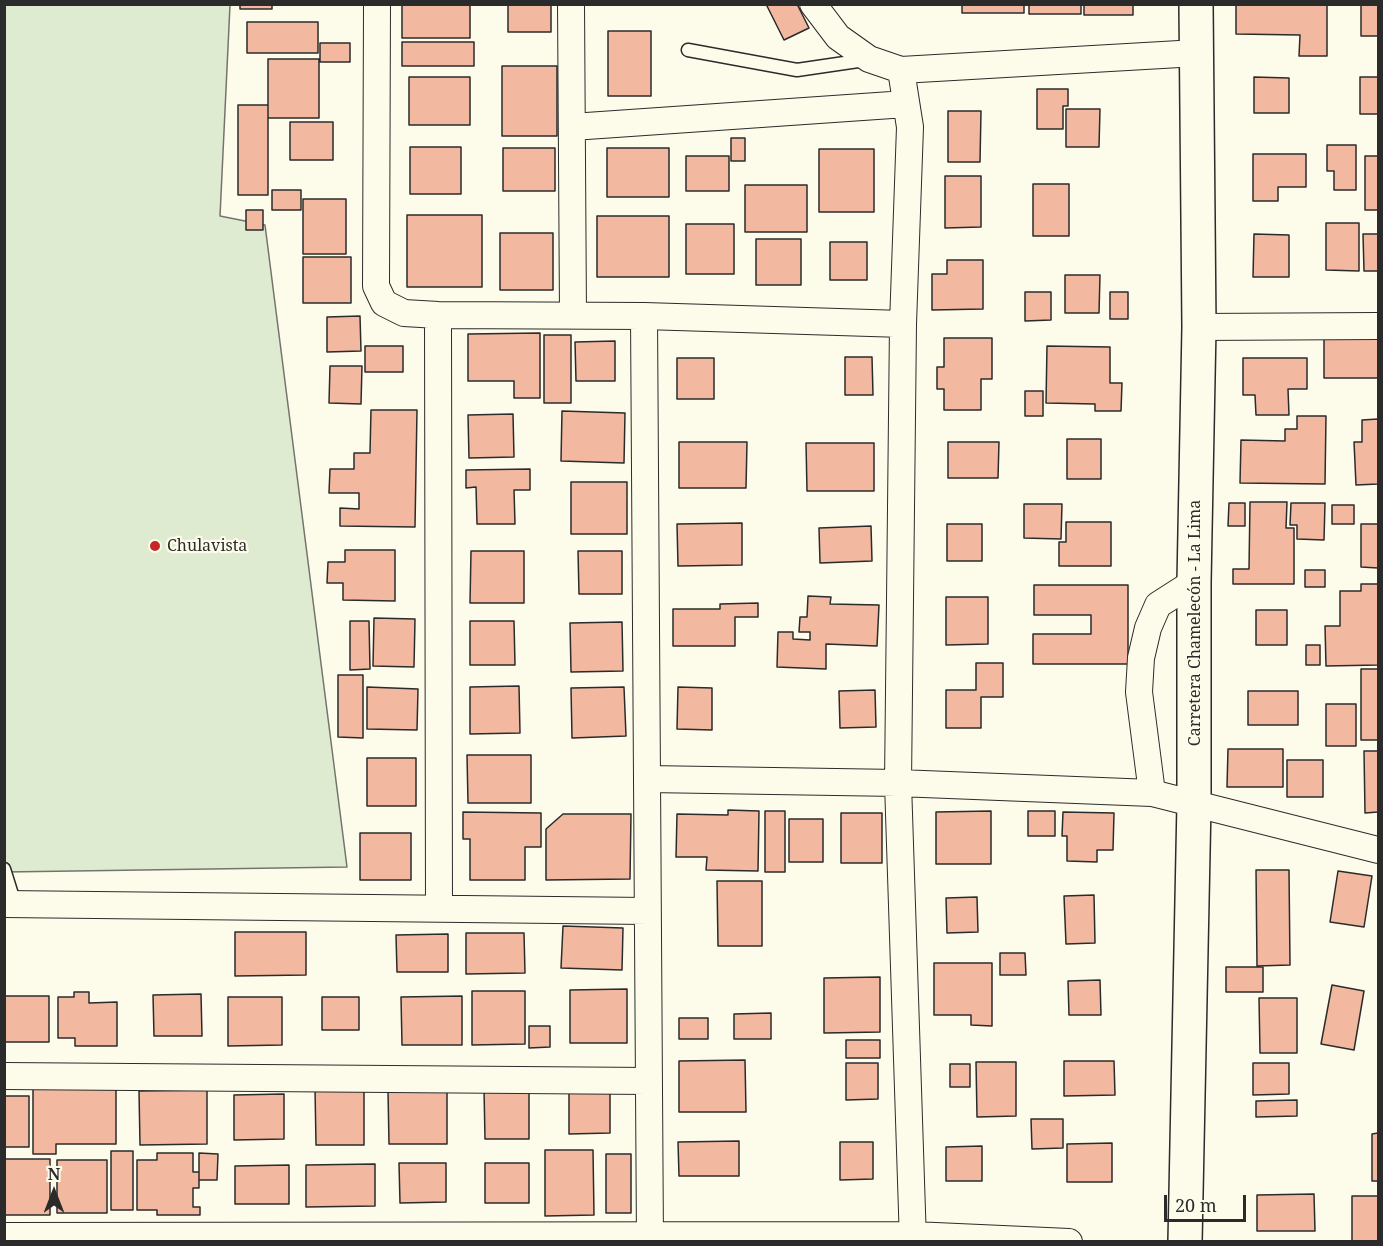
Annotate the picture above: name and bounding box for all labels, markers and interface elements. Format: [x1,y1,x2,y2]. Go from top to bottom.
street label: Carretera Chamelecón - La Lima [1185,500,1205,746]
place label: Chulavista [167,536,247,556]
marker: Chulavista [148,539,162,553]
north arrow [24,1162,84,1222]
text: N [48,1163,60,1185]
scale bar [1167,1183,1250,1221]
text: 20 m [1175,1193,1217,1217]

